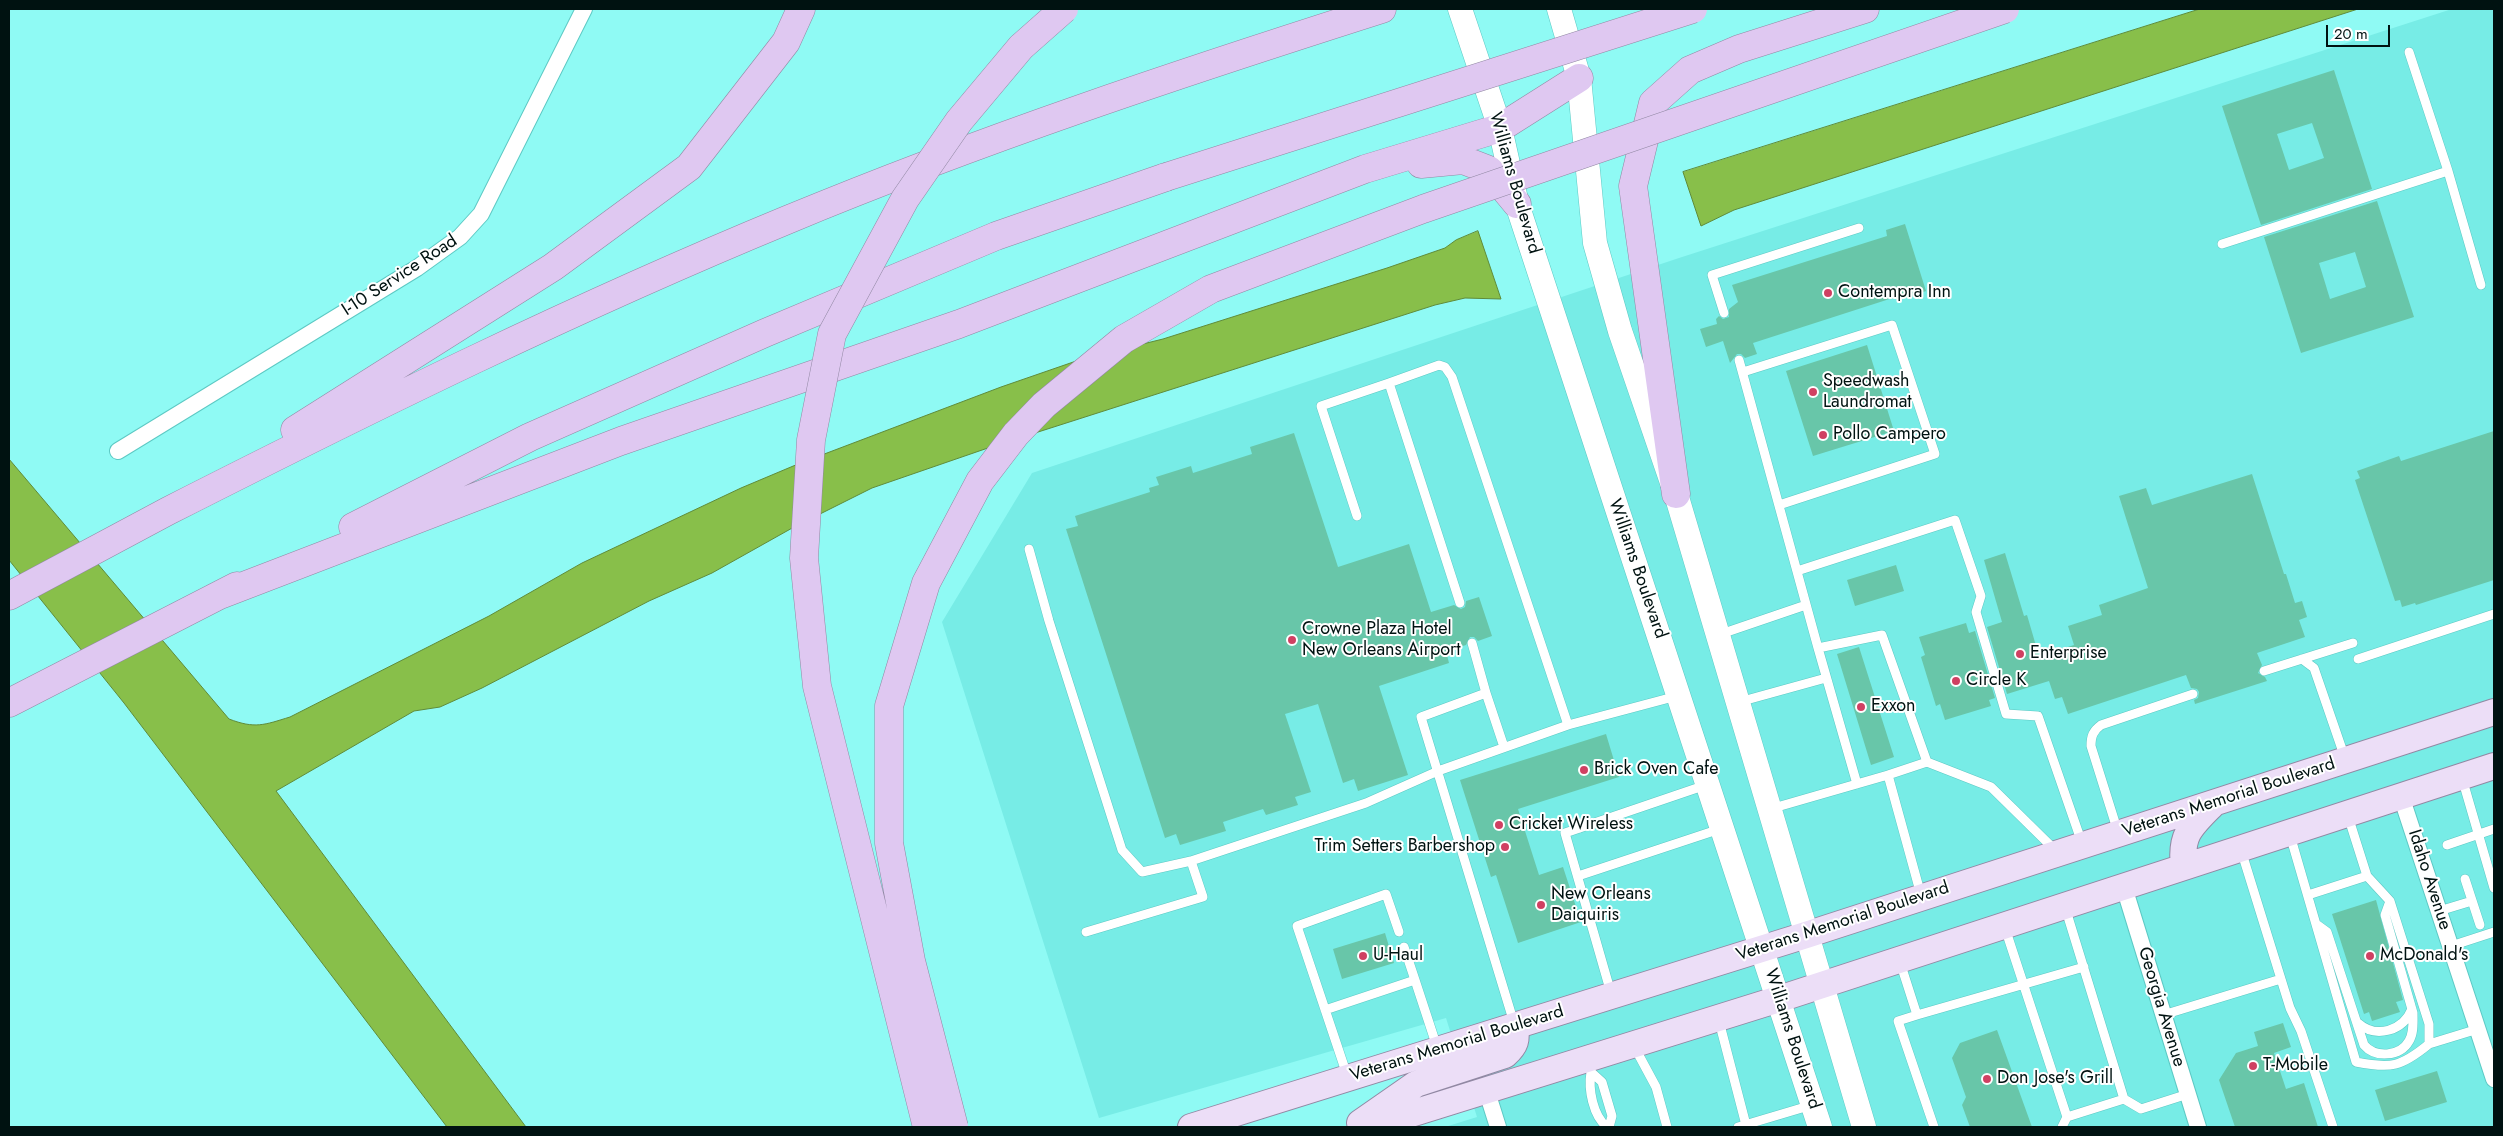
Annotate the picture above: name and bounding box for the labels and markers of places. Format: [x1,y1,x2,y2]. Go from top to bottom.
place label: Contempra Inn [1838,282,1951,304]
marker: Contempra Inn [1822,287,1834,299]
place label: Speedwash Laundromat [1823,371,1912,414]
marker: Speedwash Laundromat [1807,386,1819,398]
place label: Pollo Campero [1833,424,1946,446]
marker: Pollo Campero [1817,429,1829,441]
place label: Crowne Plaza Hotel New Orleans Airport [1302,619,1460,662]
marker: Crowne Plaza Hotel New Orleans Airport [1286,634,1298,646]
place label: Enterprise [2030,643,2107,665]
marker: Enterprise [2014,648,2026,660]
place label: Circle K [1966,670,2026,692]
marker: Circle K [1950,675,1962,687]
place label: Exxon [1871,696,1916,718]
marker: Exxon [1855,701,1867,713]
place label: Brick Oven Cafe [1594,759,1718,781]
marker: Brick Oven Cafe [1578,764,1590,776]
place label: Cricket Wireless [1509,814,1633,836]
marker: Cricket Wireless [1493,819,1505,831]
place label: Trim Setters Barbershop [1315,836,1495,858]
marker: Trim Setters Barbershop [1499,841,1511,853]
place label: New Orleans Daiquiris [1551,884,1651,926]
marker: New Orleans Daiquiris [1535,899,1547,911]
place label: U-Haul [1373,945,1423,967]
place label: McDonald's [2380,945,2468,967]
marker: U-Haul [1357,950,1369,962]
marker: McDonald's [2364,950,2376,962]
place label: T-Mobile [2263,1055,2328,1077]
marker: T-Mobile [2247,1060,2259,1072]
place label: Don Jose's Grill [1997,1068,2113,1090]
marker: Don Jose's Grill [1981,1073,1993,1085]

